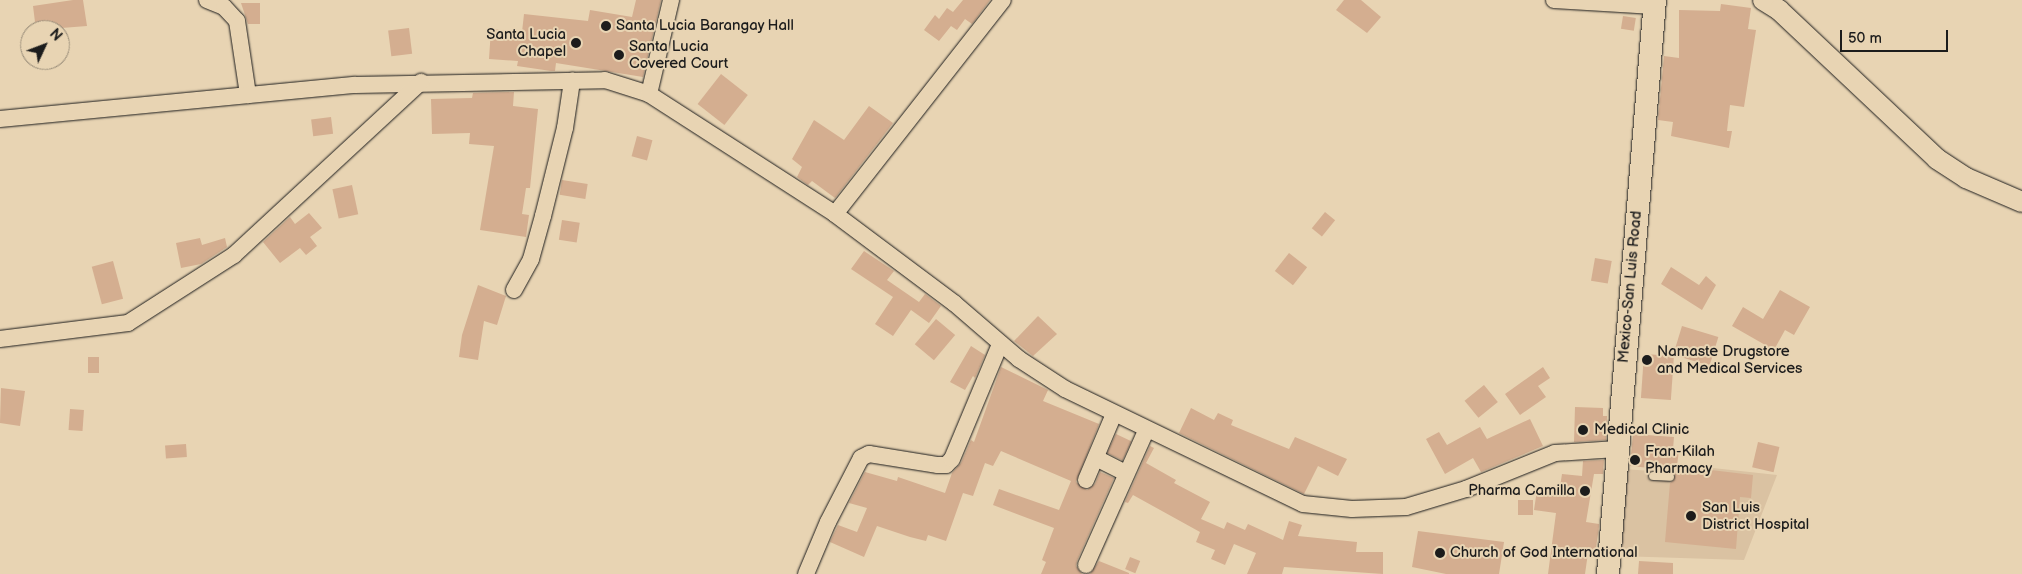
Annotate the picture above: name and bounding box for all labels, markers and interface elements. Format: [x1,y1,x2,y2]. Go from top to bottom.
place label: Santa Lucia Barangay Hall [616,17,795,35]
north arrow [20,20,70,70]
marker: Santa Lucia Barangay Hall [600,20,612,32]
scale bar [1842,20,1950,52]
text: N [46,25,65,45]
place label: Santa Lucia Chapel [486,25,566,60]
text: 50 m [1848,29,1882,48]
marker: Santa Lucia Chapel [570,37,582,49]
place label: Santa Lucia Covered Court [629,37,728,72]
marker: Santa Lucia Covered Court [613,49,625,61]
street label: Mexico-San Luis Road [1614,210,1646,364]
place label: Namaste Drugstore and Medical Services [1657,342,1803,377]
marker: Namaste Drugstore and Medical Services [1641,354,1653,366]
place label: Medical Clinic [1594,421,1689,439]
marker: Medical Clinic [1576,423,1590,437]
place label: Fran-Kilah Pharmacy [1645,442,1715,477]
marker: Fran-Kilah Pharmacy [1629,454,1641,466]
place label: Pharma Camilla [1468,482,1575,500]
marker: Pharma Camilla [1579,485,1591,497]
place label: San Luis District Hospital [1702,498,1809,533]
marker: San Luis District Hospital [1684,509,1698,523]
place label: Church of God International [1450,544,1638,562]
marker: Church of God International [1434,547,1446,559]

